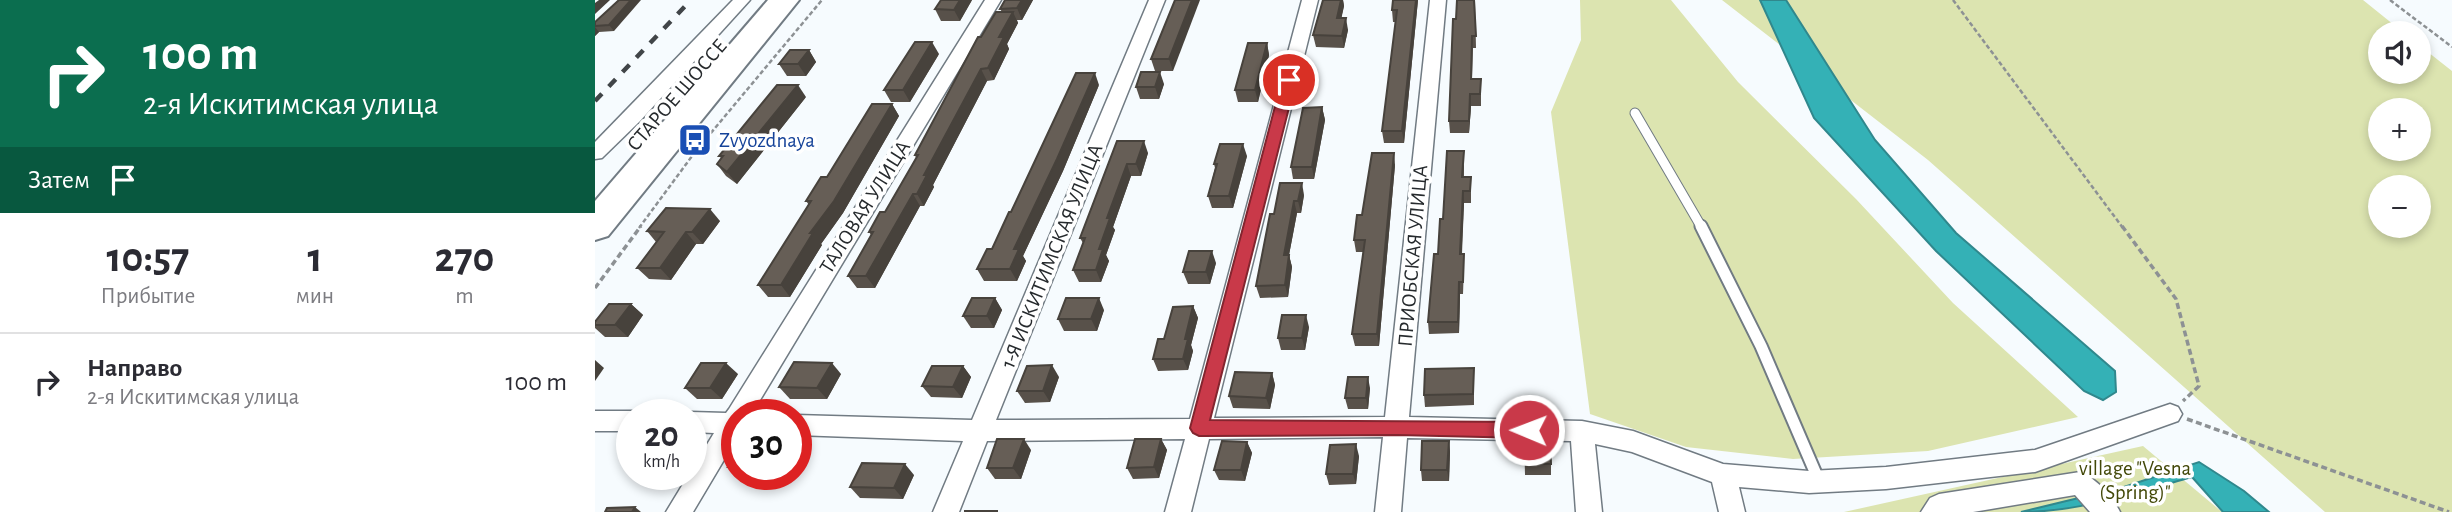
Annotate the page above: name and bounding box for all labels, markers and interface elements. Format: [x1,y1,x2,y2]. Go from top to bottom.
map controls [2368,21,2431,238]
button: sound [2368,21,2431,84]
icon: right [28,28,119,119]
text: 100 m [143,30,259,79]
street label: СТАРОЕ ШОССЕ [623,35,731,155]
pin [1259,50,1319,110]
icon: arrive [1270,61,1308,99]
text: 2-я Искитимская улица [143,88,438,120]
button: + [2368,98,2431,161]
bus stop icon: Zvyozdnaya [676,121,714,159]
place label: Zvyozdnaya [719,130,815,151]
street label: ТАЛОВАЯ УЛИЦА [816,137,914,277]
street label: 1-Я ИСКИТИМСКАЯ УЛИЦА [997,141,1107,371]
icon: arrive [104,161,142,199]
street label: ПРИОБСКАЯ УЛИЦА [1395,164,1431,348]
text: Затем [28,167,90,193]
button: − [2368,175,2431,238]
text: 10:57 [106,237,189,279]
text: 1 [307,237,323,279]
text: 270 [435,237,494,279]
text: Прибытие [101,285,195,308]
text: мин [296,285,334,308]
text: m [455,285,474,308]
text: Направо [87,355,182,381]
icon: right [28,363,66,401]
text: 100 m [506,369,567,395]
text: 2-я Искитимская улица [87,386,299,409]
position arrow [1492,393,1566,467]
speed limit sign: 30 [721,399,812,490]
text: 20 [644,418,679,453]
text: km/h [643,453,680,471]
park label: village "Vesna (Spring)" [2079,458,2192,503]

